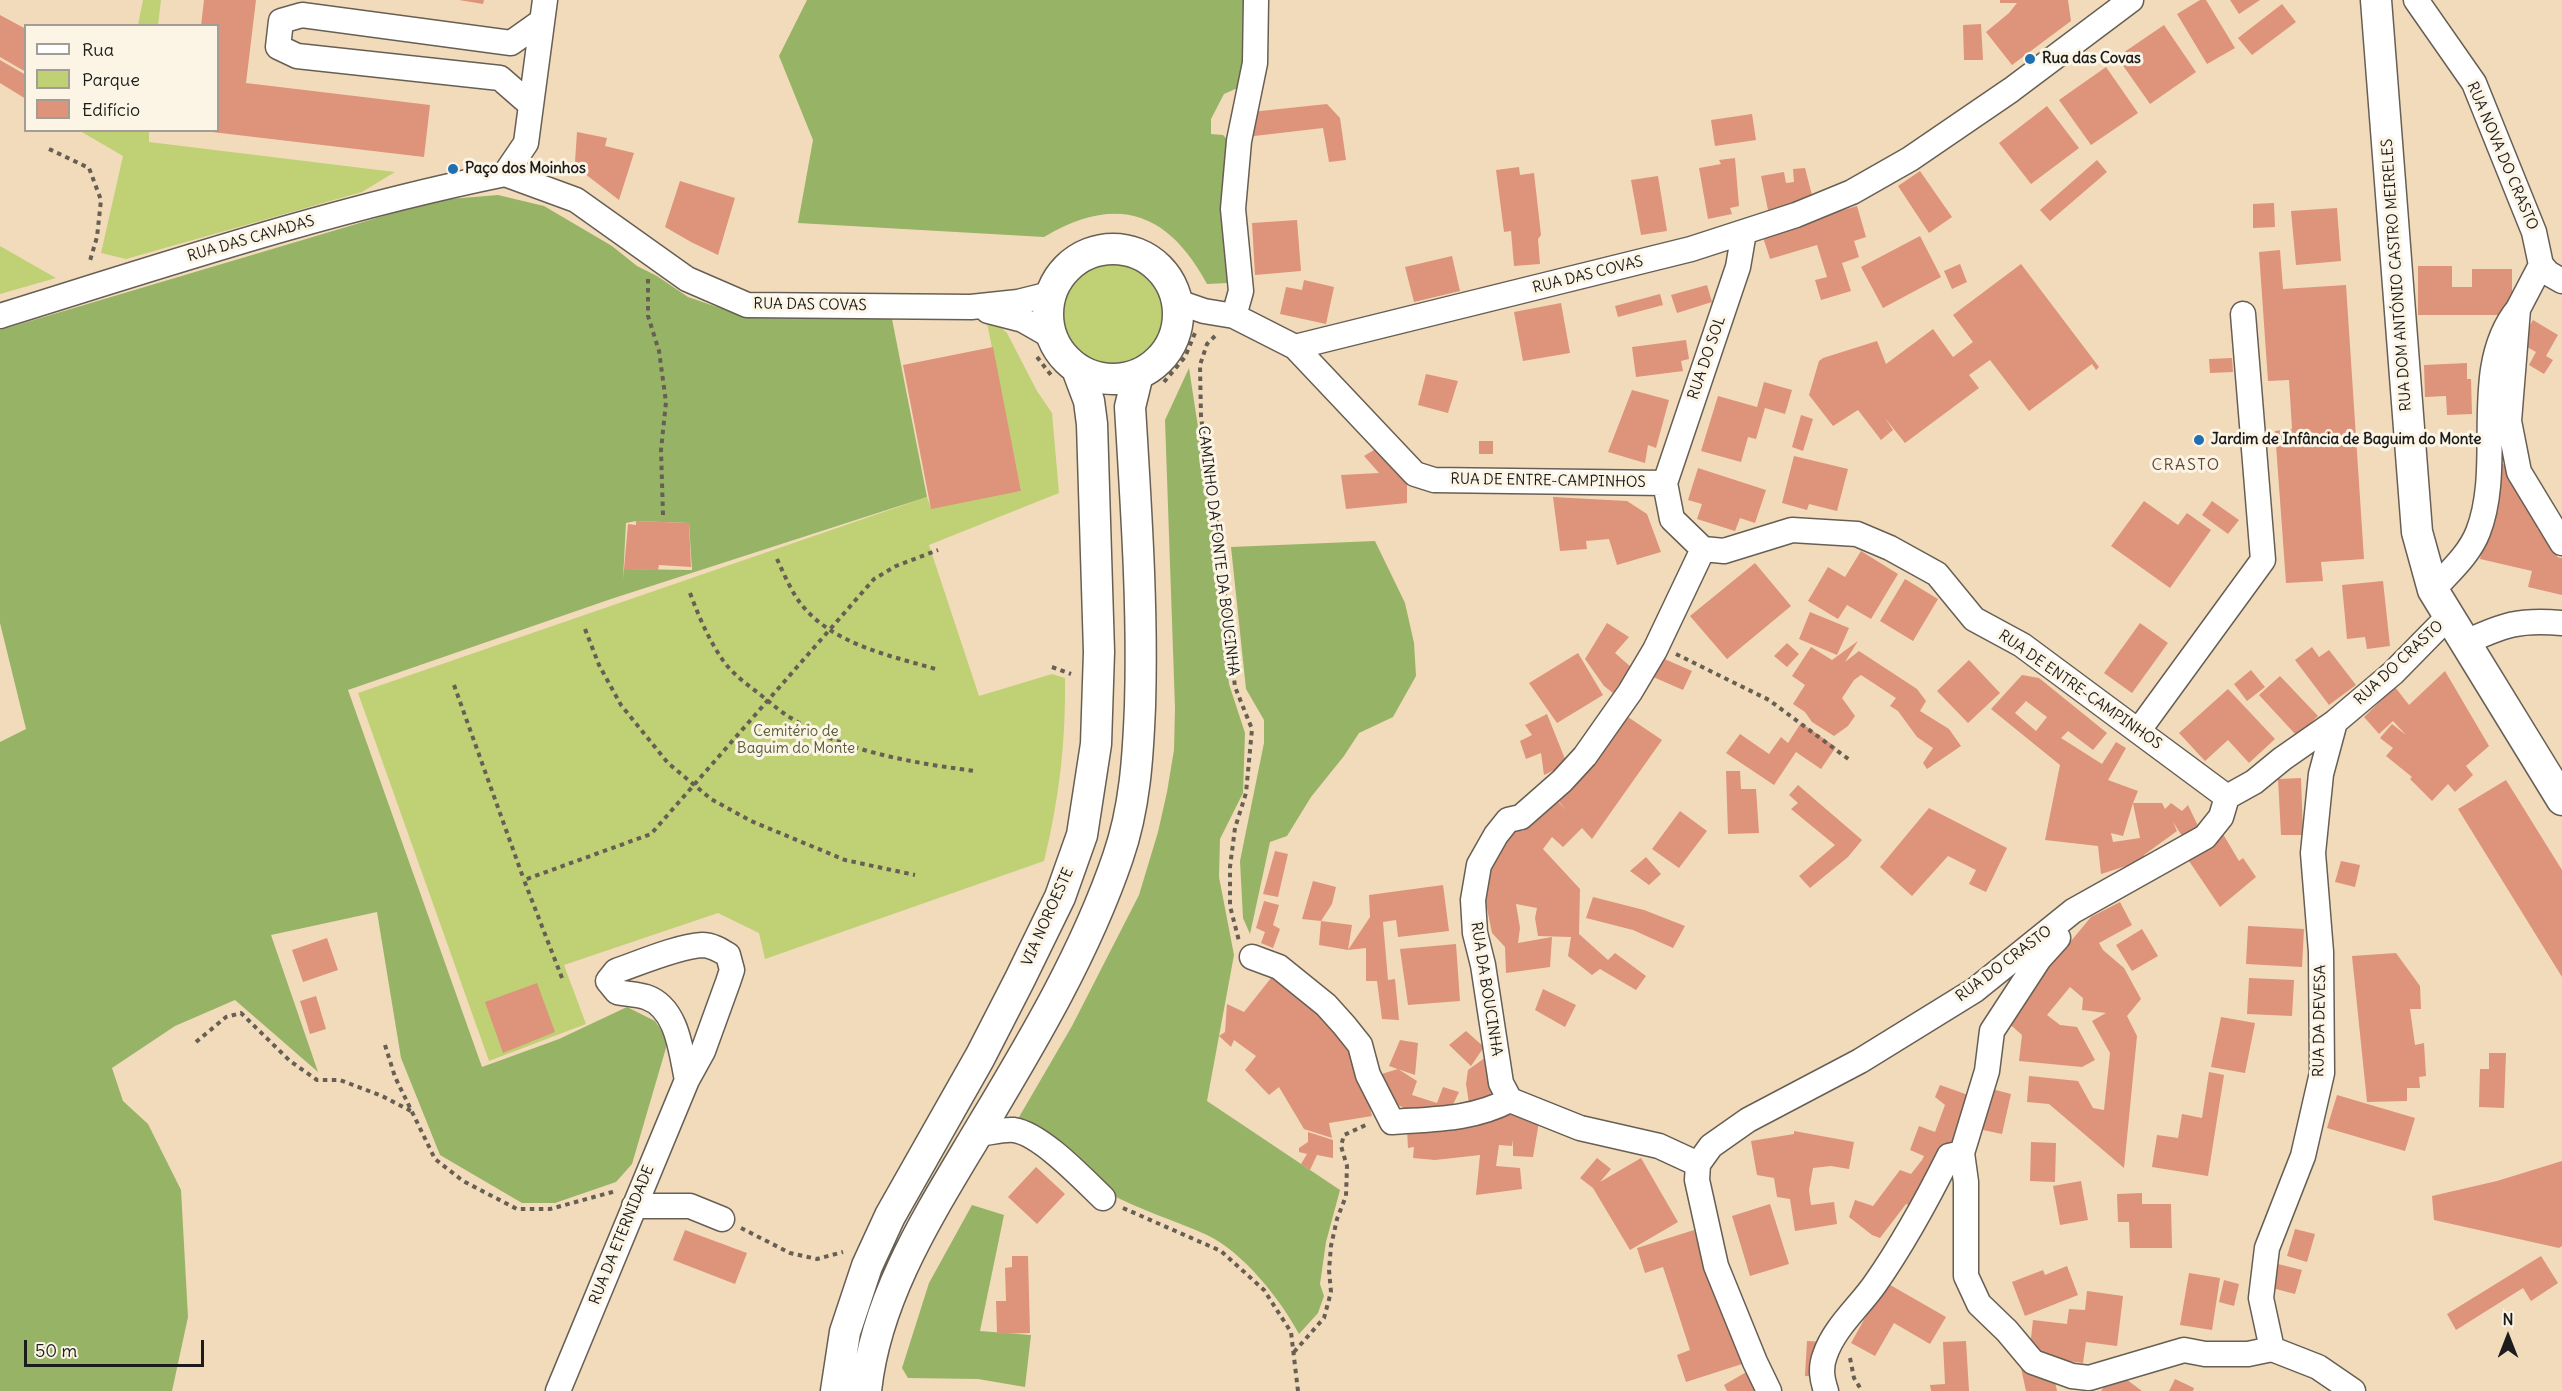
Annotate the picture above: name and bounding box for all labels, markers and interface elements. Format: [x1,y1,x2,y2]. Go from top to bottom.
legend [24,24,219,132]
text: Rua [82,38,114,61]
place label: Rua das Covas [2042,50,2141,68]
marker: Rua das Covas [2023,52,2037,66]
text: Parque [82,68,140,91]
street label: RUA NOVA DO CRASTO [2463,79,2541,233]
text: Edifício [82,98,140,121]
street label: RUA DOM ANTÓNIO CASTRO MEIRELES [2378,138,2416,412]
place label: Paço dos Moinhos [465,160,586,178]
marker: Paço dos Moinhos [446,162,460,176]
street label: RUA DAS CAVADAS [185,212,317,266]
street label: RUA DAS COVAS [1531,253,1645,297]
street label: RUA DAS COVAS [753,295,867,315]
street label: RUA DO SOL [1684,314,1730,402]
street label: CAMINHO DA FONTE DA BOUCINHA [1194,425,1242,677]
place label: Jardim de Infância de Baguim do Monte [2211,431,2481,449]
marker: Jardim de Infância de Baguim do Monte [2192,433,2206,447]
district label: CRASTO [2151,455,2221,475]
street label: RUA DE ENTRE-CAMPINHOS [1450,470,1646,492]
street label: RUA DO CRASTO [2351,617,2447,709]
street label: RUA DE ENTRE-CAMPINHOS [1995,627,2165,753]
park label: Cemitério de Baguim do Monte [737,723,855,758]
street label: VIA NOROESTE [1018,865,1078,969]
street label: RUA DA BOUCINHA [1466,921,1506,1057]
street label: RUA DO CRASTO [1953,922,2055,1006]
street label: RUA DA DEVESA [2310,965,2330,1077]
street label: RUA DA ETERNIDADE [586,1163,658,1307]
north arrow [2478,1307,2538,1367]
text: N [2502,1309,2514,1329]
scale bar [27,1328,207,1366]
text: 50 m [35,1339,77,1362]

